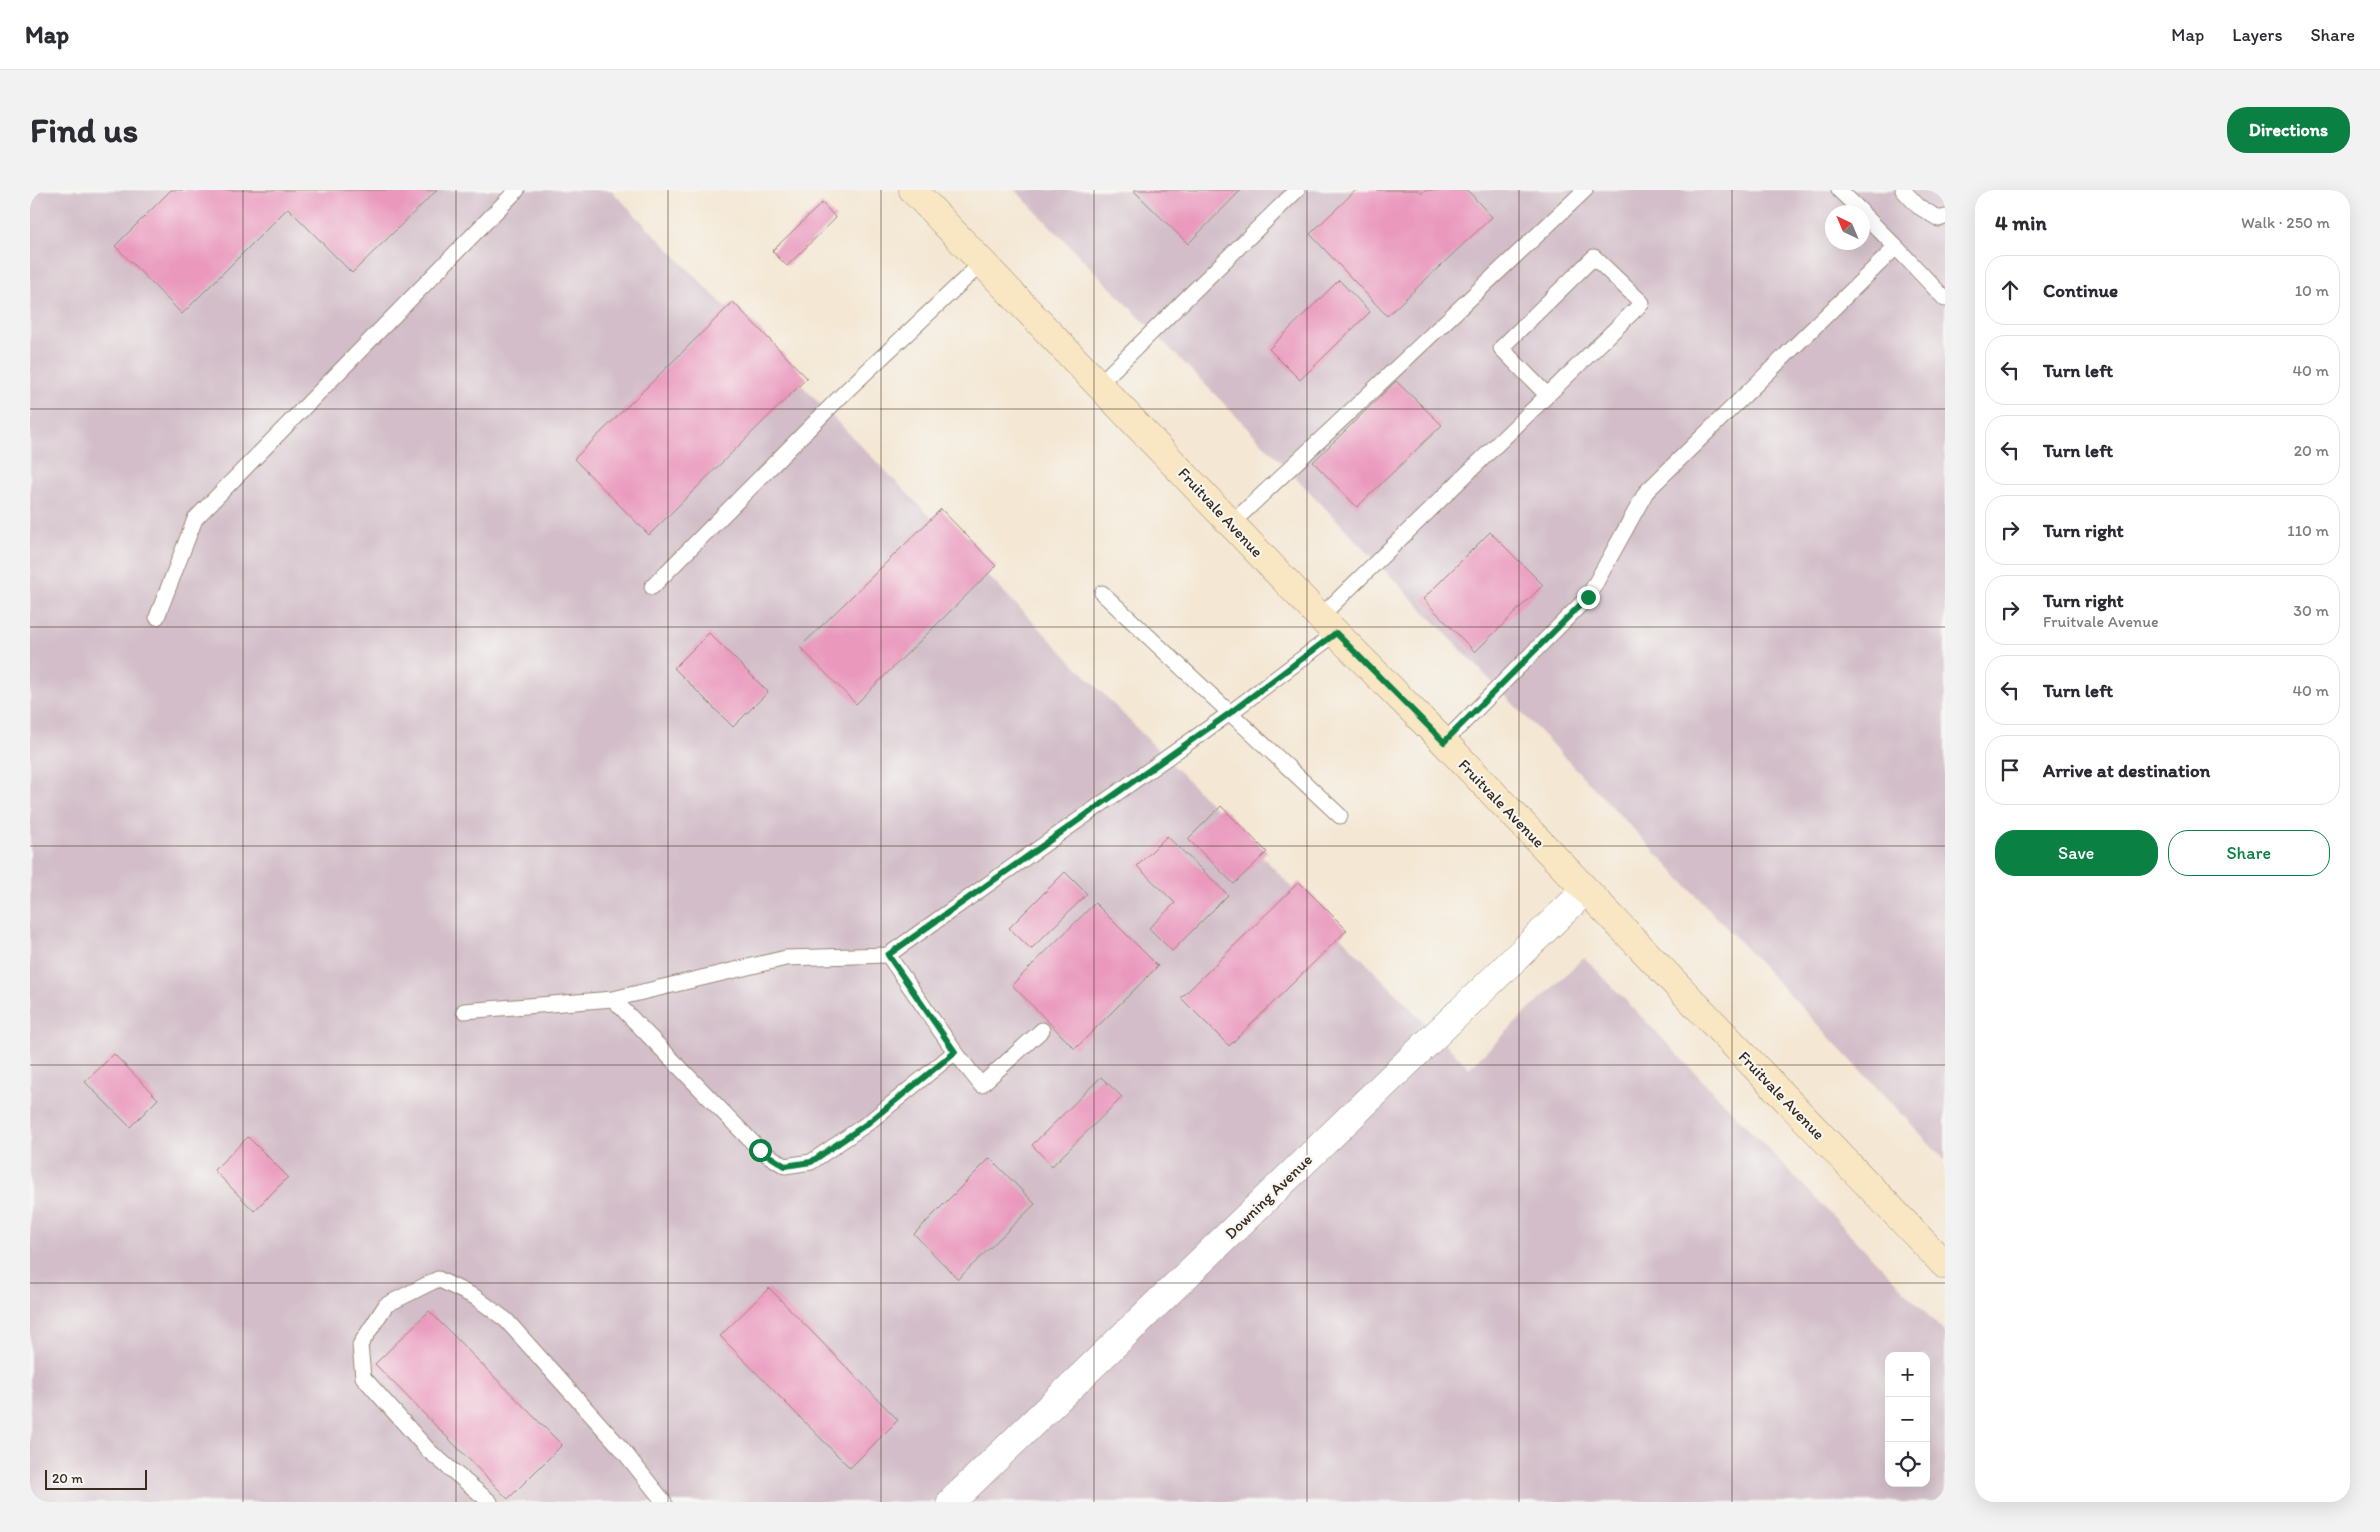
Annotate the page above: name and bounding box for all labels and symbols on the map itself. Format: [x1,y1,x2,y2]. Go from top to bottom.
north arrow [1825,205,1870,250]
street label: Fruitvale Avenue [1174,464,1267,561]
route end [1577,586,1600,609]
street label: Fruitvale Avenue [1455,755,1549,852]
street label: Fruitvale Avenue [1735,1047,1829,1144]
route start [749,1139,772,1162]
street label: Downing Avenue [1221,1150,1316,1243]
scale bar [45,1467,148,1490]

